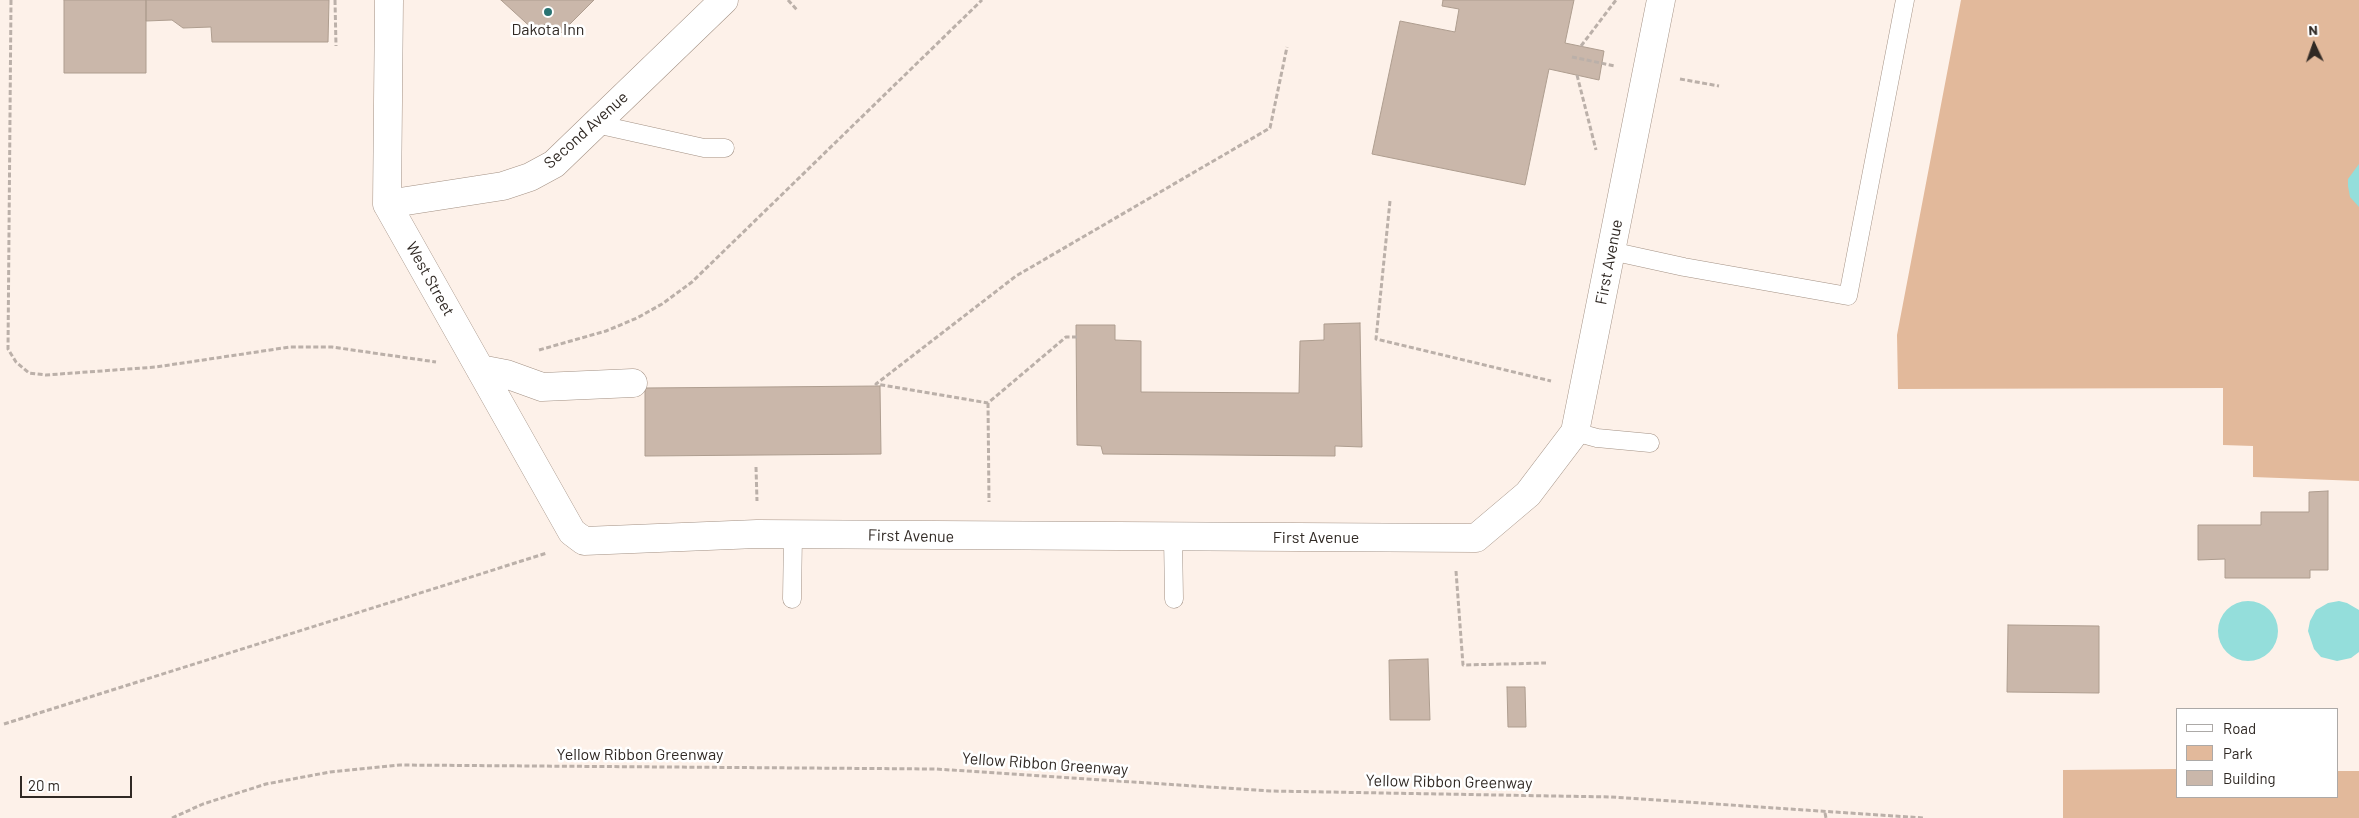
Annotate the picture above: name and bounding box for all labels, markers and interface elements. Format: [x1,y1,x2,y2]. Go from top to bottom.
marker: Dakota Inn [542,6,554,18]
place label: Dakota Inn [512,20,584,40]
north arrow [2289,20,2339,70]
text: N [2308,21,2318,38]
street label: Second Avenue [540,87,632,173]
street label: First Avenue [1591,218,1627,306]
street label: West Street [402,238,458,320]
street label: First Avenue [868,526,954,546]
street label: First Avenue [1273,528,1359,548]
legend [2176,708,2339,798]
text: Road [2223,719,2256,737]
text: Park [2223,744,2252,762]
street label: Yellow Ribbon Greenway [557,745,723,765]
street label: Yellow Ribbon Greenway [961,749,1129,779]
scale bar [22,766,135,798]
text: Building [2223,769,2276,787]
street label: Yellow Ribbon Greenway [1365,771,1533,793]
text: 20 m [28,776,60,794]

